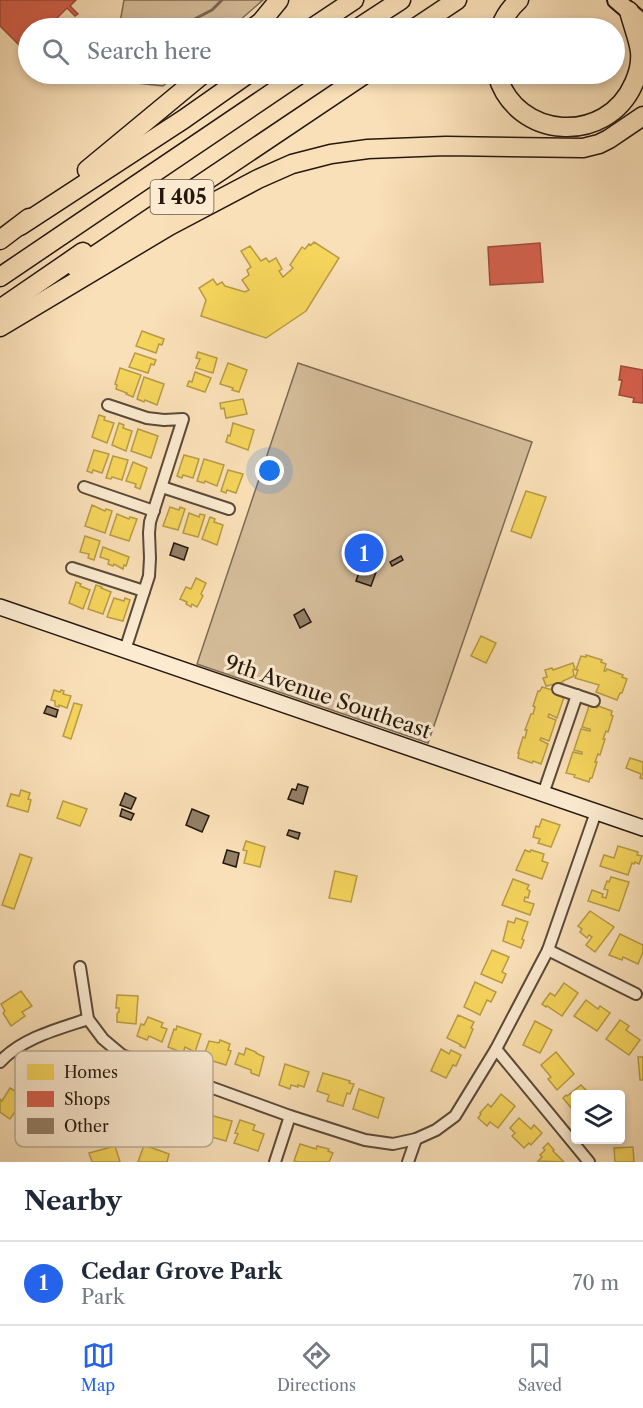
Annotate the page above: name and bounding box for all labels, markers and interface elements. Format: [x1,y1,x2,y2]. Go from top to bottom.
search box [18,18,625,84]
icon: search [39,35,72,68]
text: Search here [87,38,212,65]
road number: I 405 [150,180,213,214]
your location [255,456,284,485]
pin: 1 [344,530,384,576]
street label: 9th Avenue Southeast [222,650,435,744]
legend [15,1051,213,1147]
text: Homes [64,1062,118,1082]
text: Shops [64,1089,110,1109]
map controls [571,1090,625,1144]
button: layers [571,1090,625,1144]
text: Other [64,1116,109,1136]
text: Nearby [24,1185,122,1217]
text: Cedar Grove Park [81,1258,282,1285]
text: 1 [39,1271,48,1295]
text: 70 m [573,1271,619,1295]
text: Park [81,1285,124,1309]
tab: Map [81,1339,115,1395]
tab: Directions [277,1339,356,1395]
tab: Saved [518,1339,562,1395]

